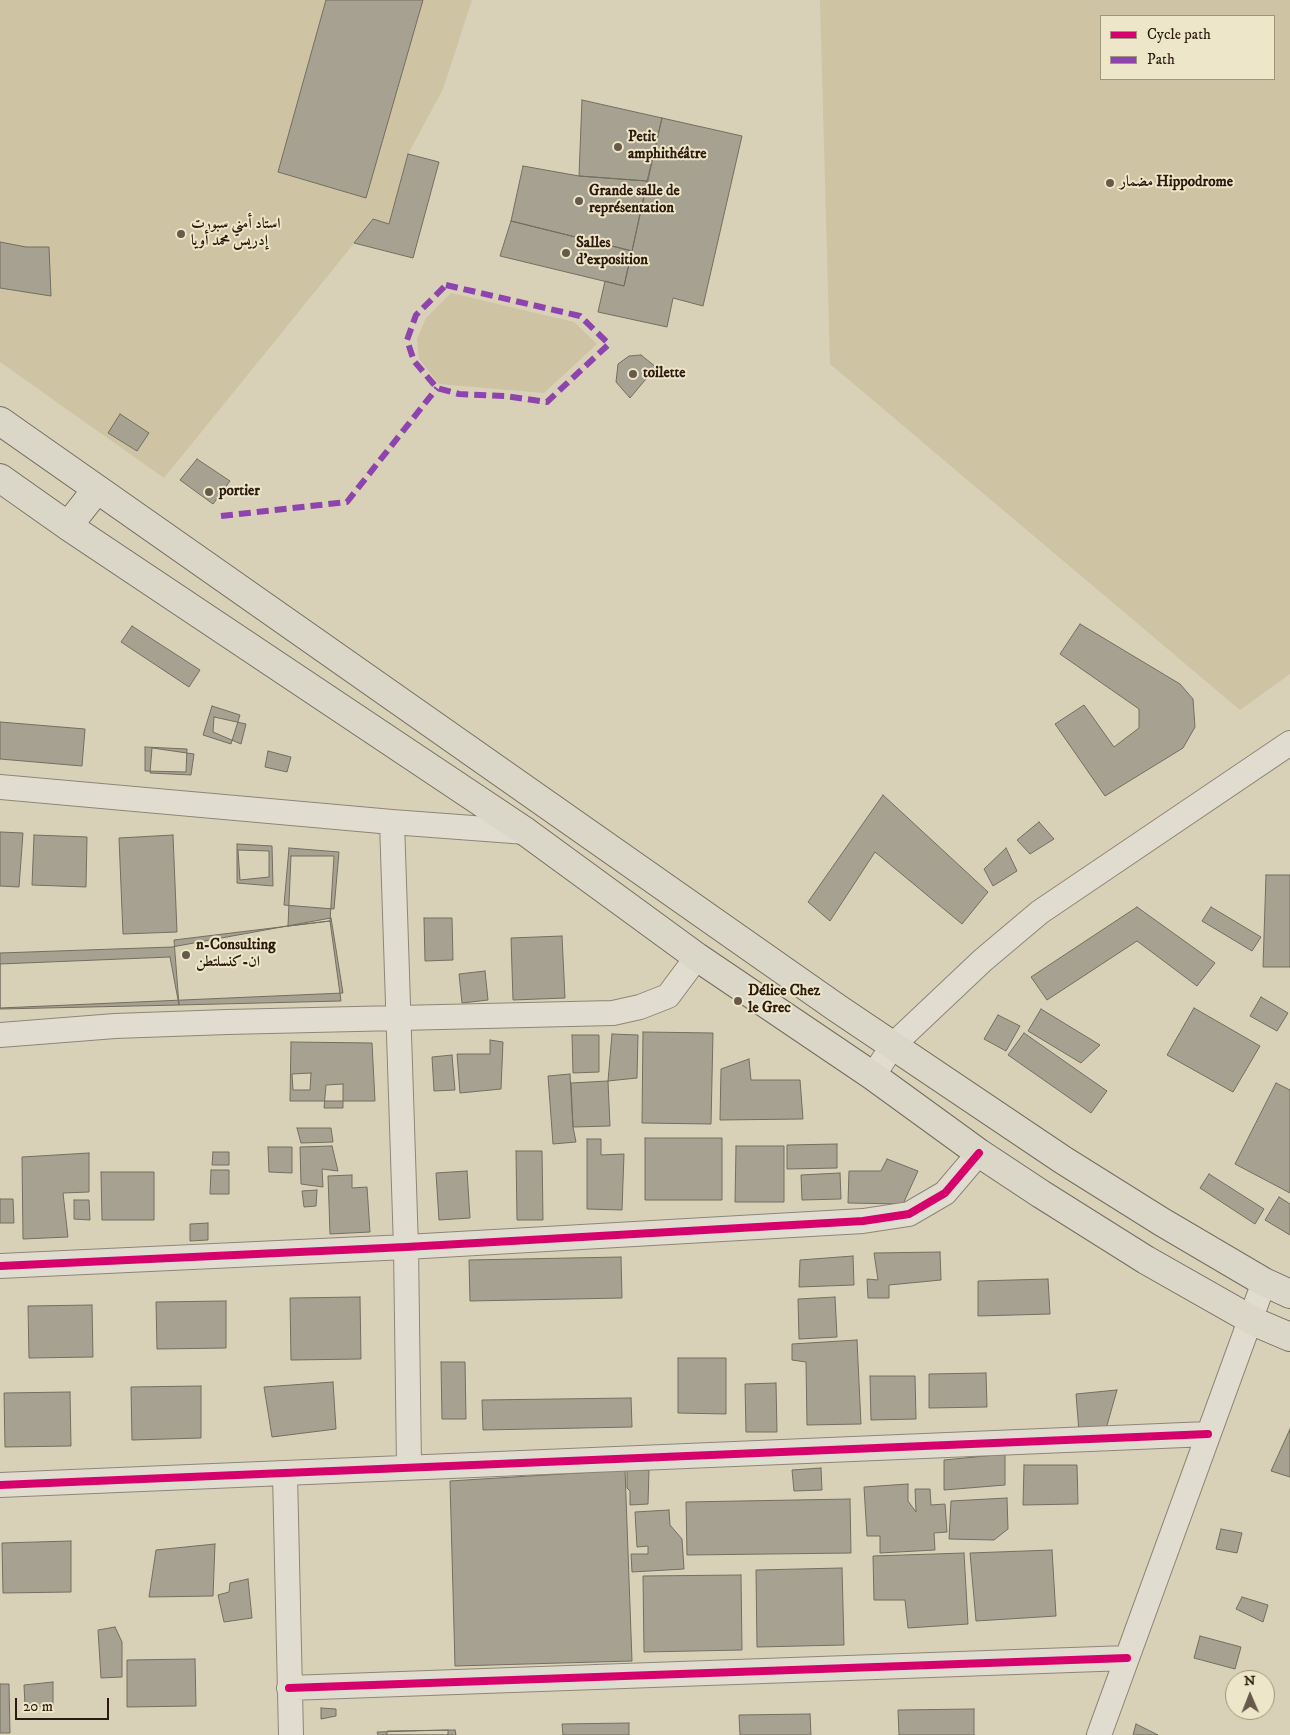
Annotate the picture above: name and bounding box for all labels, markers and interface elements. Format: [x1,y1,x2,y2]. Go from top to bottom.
legend [1100,15,1275,80]
text: Cycle path [1147,25,1211,44]
text: Path [1147,50,1175,69]
place label: Petit amphithéâtre [628,129,707,164]
marker: Petit amphithéâtre [612,141,624,153]
place label: مضمار Hippodrome [1120,174,1233,192]
marker: مضمار Hippodrome [1104,177,1116,189]
place label: Grande salle de représentation [589,183,680,218]
marker: Grande salle de représentation [573,195,585,207]
place label: استاد أمني سبورت إدريس محمد أويا [191,216,281,251]
marker: استاد أمني سبورت إدريس محمد أويا [175,228,187,240]
place label: Salles d'exposition [576,235,648,270]
marker: Salles d'exposition [560,247,572,259]
place label: toilette [643,365,685,383]
marker: toilette [627,368,639,380]
place label: portier [219,483,260,501]
marker: portier [203,486,215,498]
place label: n-Consulting ان-كنسلتطن [196,937,276,972]
marker: n-Consulting ان-كنسلتطن [180,949,192,961]
place label: Délice Chez le Grec [748,983,820,1018]
marker: Délice Chez le Grec [732,995,744,1007]
north arrow [1225,1670,1275,1720]
text: N [1244,1672,1256,1690]
scale bar [18,1688,111,1720]
text: 20 m [23,1697,53,1716]

